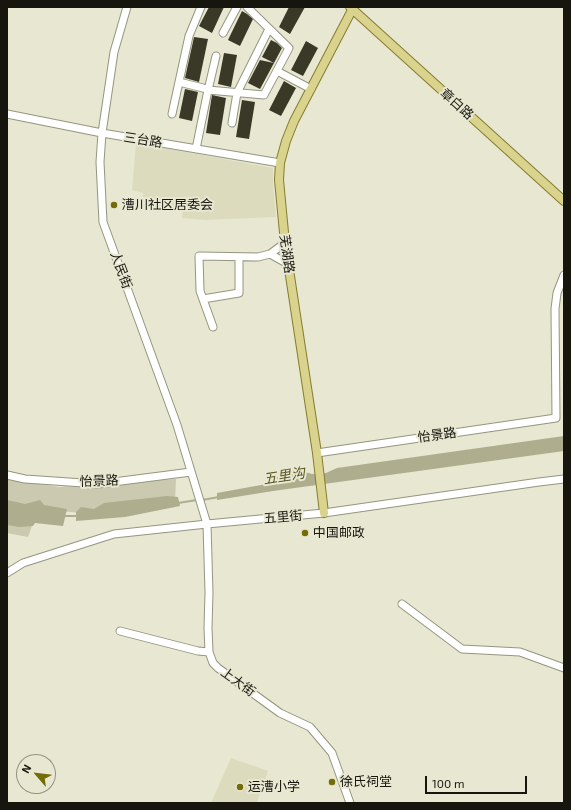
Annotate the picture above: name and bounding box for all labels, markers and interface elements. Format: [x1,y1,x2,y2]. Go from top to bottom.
street label: 章白路 [437,85,477,123]
street label: 三台路 [123,129,163,151]
place label: 漕川社区居委会 [122,197,213,213]
marker: 漕川社区居委会 [109,200,119,210]
street label: 芜湖路 [277,234,297,274]
street label: 人民街 [107,249,135,291]
street label: 怡景路 [417,425,457,445]
water label: 五里沟 [262,464,306,488]
street label: 怡景路 [79,473,119,489]
street label: 五里街 [263,508,303,526]
place label: 中国邮政 [313,525,365,541]
marker: 中国邮政 [300,528,310,538]
street label: 上大街 [218,664,258,700]
north arrow [16,754,56,794]
text: N [18,762,33,775]
scale bar [427,768,529,794]
place label: 徐氏祠堂 [340,774,392,790]
text: 100 m [432,776,464,790]
marker: 徐氏祠堂 [327,777,337,787]
place label: 运漕小学 [248,779,300,795]
marker: 运漕小学 [235,782,245,792]

